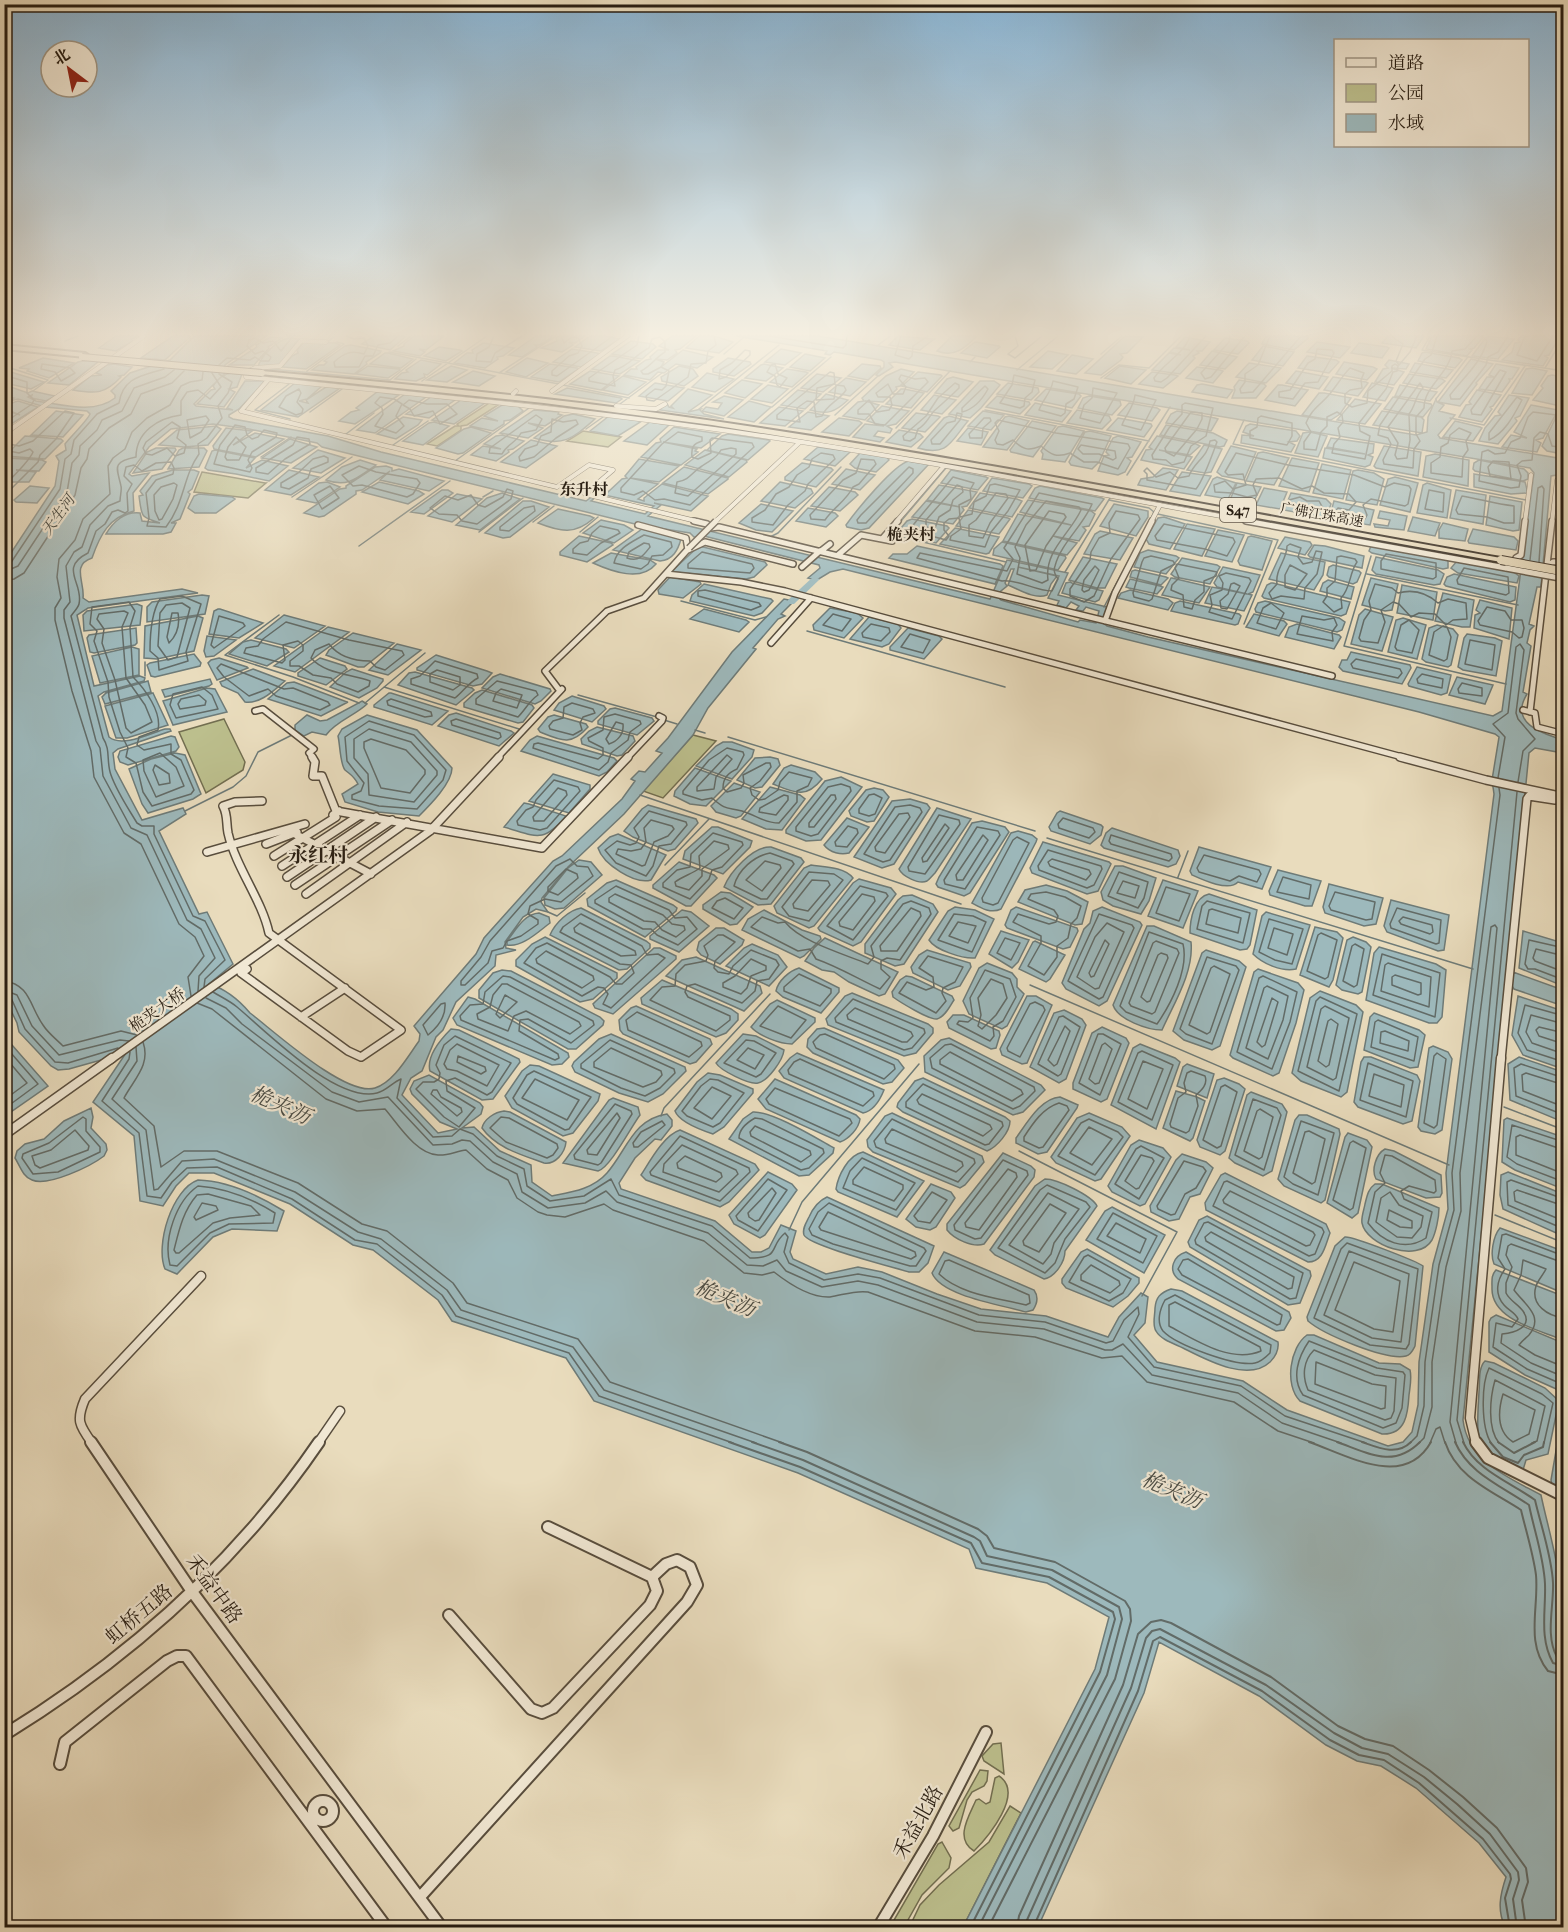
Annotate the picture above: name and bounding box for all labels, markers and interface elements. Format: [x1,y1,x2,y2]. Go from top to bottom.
north arrow [39,39,99,99]
legend [1334,39,1529,147]
text: 北 [49,44,73,69]
text: 道路 [1388,53,1424,74]
text: 公园 [1388,83,1424,104]
text: 水域 [1388,113,1424,134]
district label: 东升村 [560,480,608,499]
water label: 天生河 [37,489,80,538]
road number: S47 [1220,498,1256,522]
street label: 广佛江珠高速 [1279,499,1365,531]
district label: 桅夹村 [887,525,935,544]
district label: 永红村 [288,844,348,867]
street label: 桅夹大桥 [125,984,189,1036]
water label: 桅夹沥 [246,1081,317,1130]
water label: 桅夹沥 [691,1275,762,1323]
water label: 桅夹沥 [1138,1467,1209,1515]
street label: 禾益中路 [181,1550,247,1628]
street label: 虹桥五路 [101,1579,177,1649]
street label: 禾益北路 [889,1781,947,1863]

